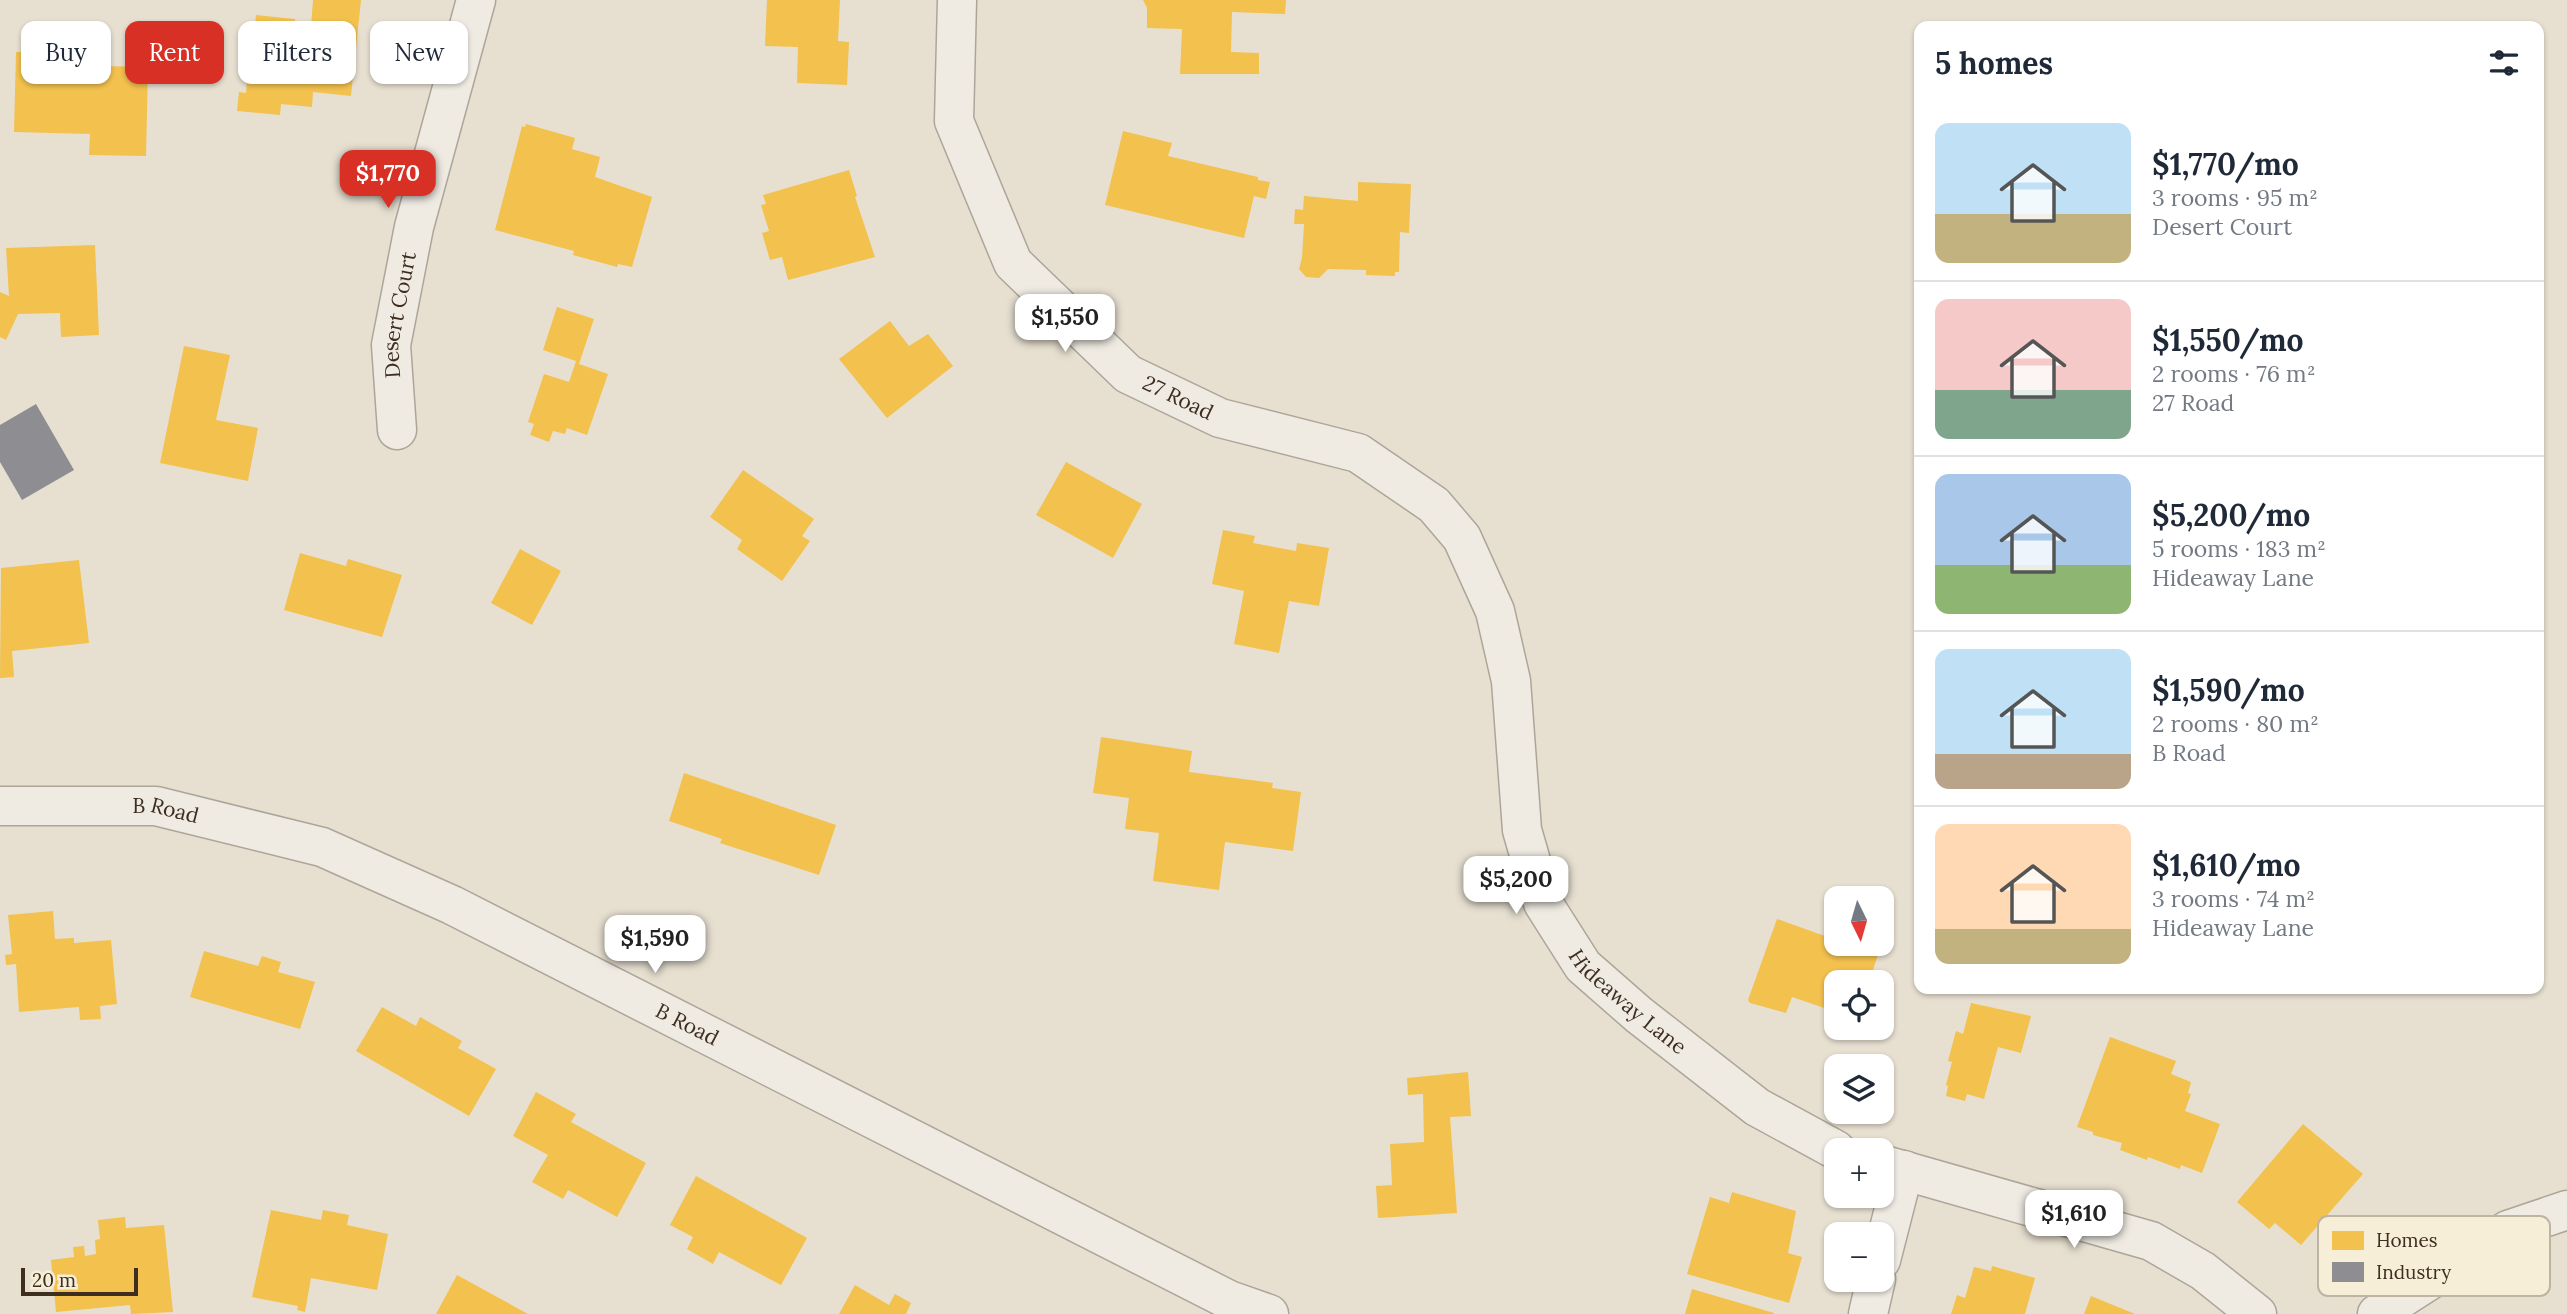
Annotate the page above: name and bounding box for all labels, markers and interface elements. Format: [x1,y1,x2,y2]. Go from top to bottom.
chip: Buy [21,21,111,84]
chip: Rent [125,21,224,84]
chip: Filters [238,21,356,84]
chip: New [370,21,468,84]
text: 5 homes [1935,44,2053,82]
icon: filters [2485,44,2523,82]
text: $1,770/mo [2152,145,2299,183]
pin: $1,770 [331,150,445,210]
icon: home [1991,151,2075,235]
text: $1,770 [356,158,420,187]
text: 3 rooms · 95 m² [2152,183,2318,212]
text: Desert Court [2152,212,2292,241]
street label: Desert Court [377,248,422,379]
pin: $1,550 [1008,294,1122,354]
text: $1,550 [1031,302,1099,331]
text: $1,550/mo [2152,321,2304,359]
icon: home [1991,327,2075,411]
text: 2 rooms · 76 m² [2152,359,2316,388]
street label: 27 Road [1138,369,1218,426]
text: 27 Road [2152,388,2234,417]
text: $5,200/mo [2152,496,2310,534]
icon: home [1991,502,2075,586]
text: 5 rooms · 183 m² [2152,534,2326,563]
text: Hideaway Lane [2152,563,2314,592]
text: $1,590/mo [2152,671,2305,709]
icon: home [1991,677,2075,761]
text: 2 rooms · 80 m² [2152,709,2319,738]
text: B Road [2152,738,2226,767]
street label: B Road [132,791,202,829]
text: $1,610/mo [2152,846,2301,884]
icon: home [1991,852,2075,936]
pin: $5,200 [1459,856,1573,916]
text: $5,200 [1479,864,1553,893]
text: 3 rooms · 74 m² [2152,884,2315,913]
north arrow [1824,886,1894,956]
map controls [1824,886,1894,1292]
text: Hideaway Lane [2152,913,2314,942]
pin: $1,590 [598,916,712,975]
text: $1,590 [621,923,689,952]
street label: Hideaway Lane [1563,944,1692,1060]
button: locate [1824,970,1894,1040]
street label: B Road [651,997,723,1051]
button: layers [1824,1054,1894,1124]
button: + [1824,1138,1894,1208]
pin: $1,610 [2017,1190,2131,1250]
text: $1,610 [2041,1198,2107,1227]
legend [2318,1216,2550,1296]
button: − [1824,1222,1894,1292]
text: Homes [2376,1228,2438,1252]
text: Industry [2376,1260,2451,1284]
scale bar [21,1265,138,1297]
text: 20 m [32,1268,76,1292]

